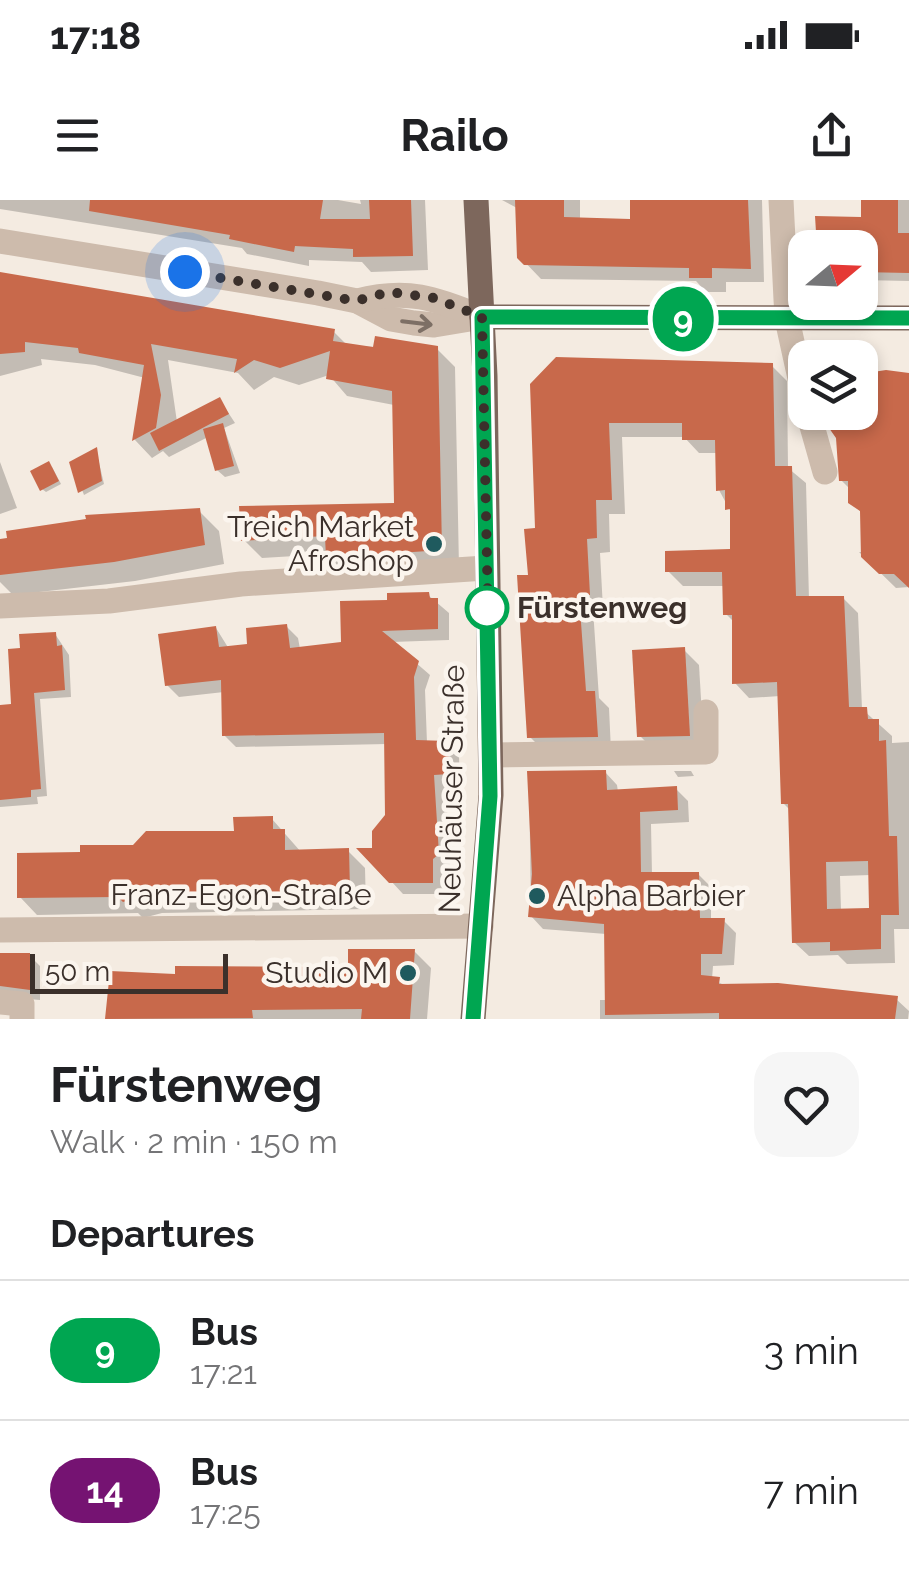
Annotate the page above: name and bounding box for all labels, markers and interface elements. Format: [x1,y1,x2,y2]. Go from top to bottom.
text: 17:18 [50,13,141,58]
icon: menu [50,108,105,163]
icon: share [804,108,859,163]
text: Railo [400,109,509,162]
north arrow [788,230,878,320]
map controls [788,230,878,430]
your location [160,247,210,297]
line badge: 9 [650,286,716,352]
text: 9 [673,299,693,340]
one-way arrow [401,314,433,333]
button: layers [788,340,878,430]
place label: Treich Market Afroshop [227,509,414,578]
marker: Treich Market Afroshop [423,533,445,555]
marker: Fürstenweg [466,587,508,629]
place label: Fürstenweg [517,590,687,625]
street label: Neuhäuser Straße [432,664,471,914]
street label: Franz-Egon-Straße [110,877,372,912]
place label: Alpha Barbier [557,878,746,913]
marker: Alpha Barbier [526,885,548,907]
scale bar [30,949,228,994]
text: 50 m [45,955,110,988]
place label: Studio M [265,955,388,990]
marker: Studio M [397,962,419,984]
button: heart [754,1052,859,1157]
text: Fürstenweg [50,1057,322,1113]
text: Walk · 2 min · 150 m [50,1123,338,1160]
text: Departures [50,1211,255,1256]
text: Bus [190,1309,258,1354]
text: 3 min [764,1328,859,1373]
text: 9 [95,1330,115,1371]
text: 17:21 [190,1354,257,1391]
text: Bus [190,1449,258,1494]
text: 7 min [764,1468,859,1513]
text: 14 [86,1470,124,1511]
text: 17:25 [190,1494,261,1531]

